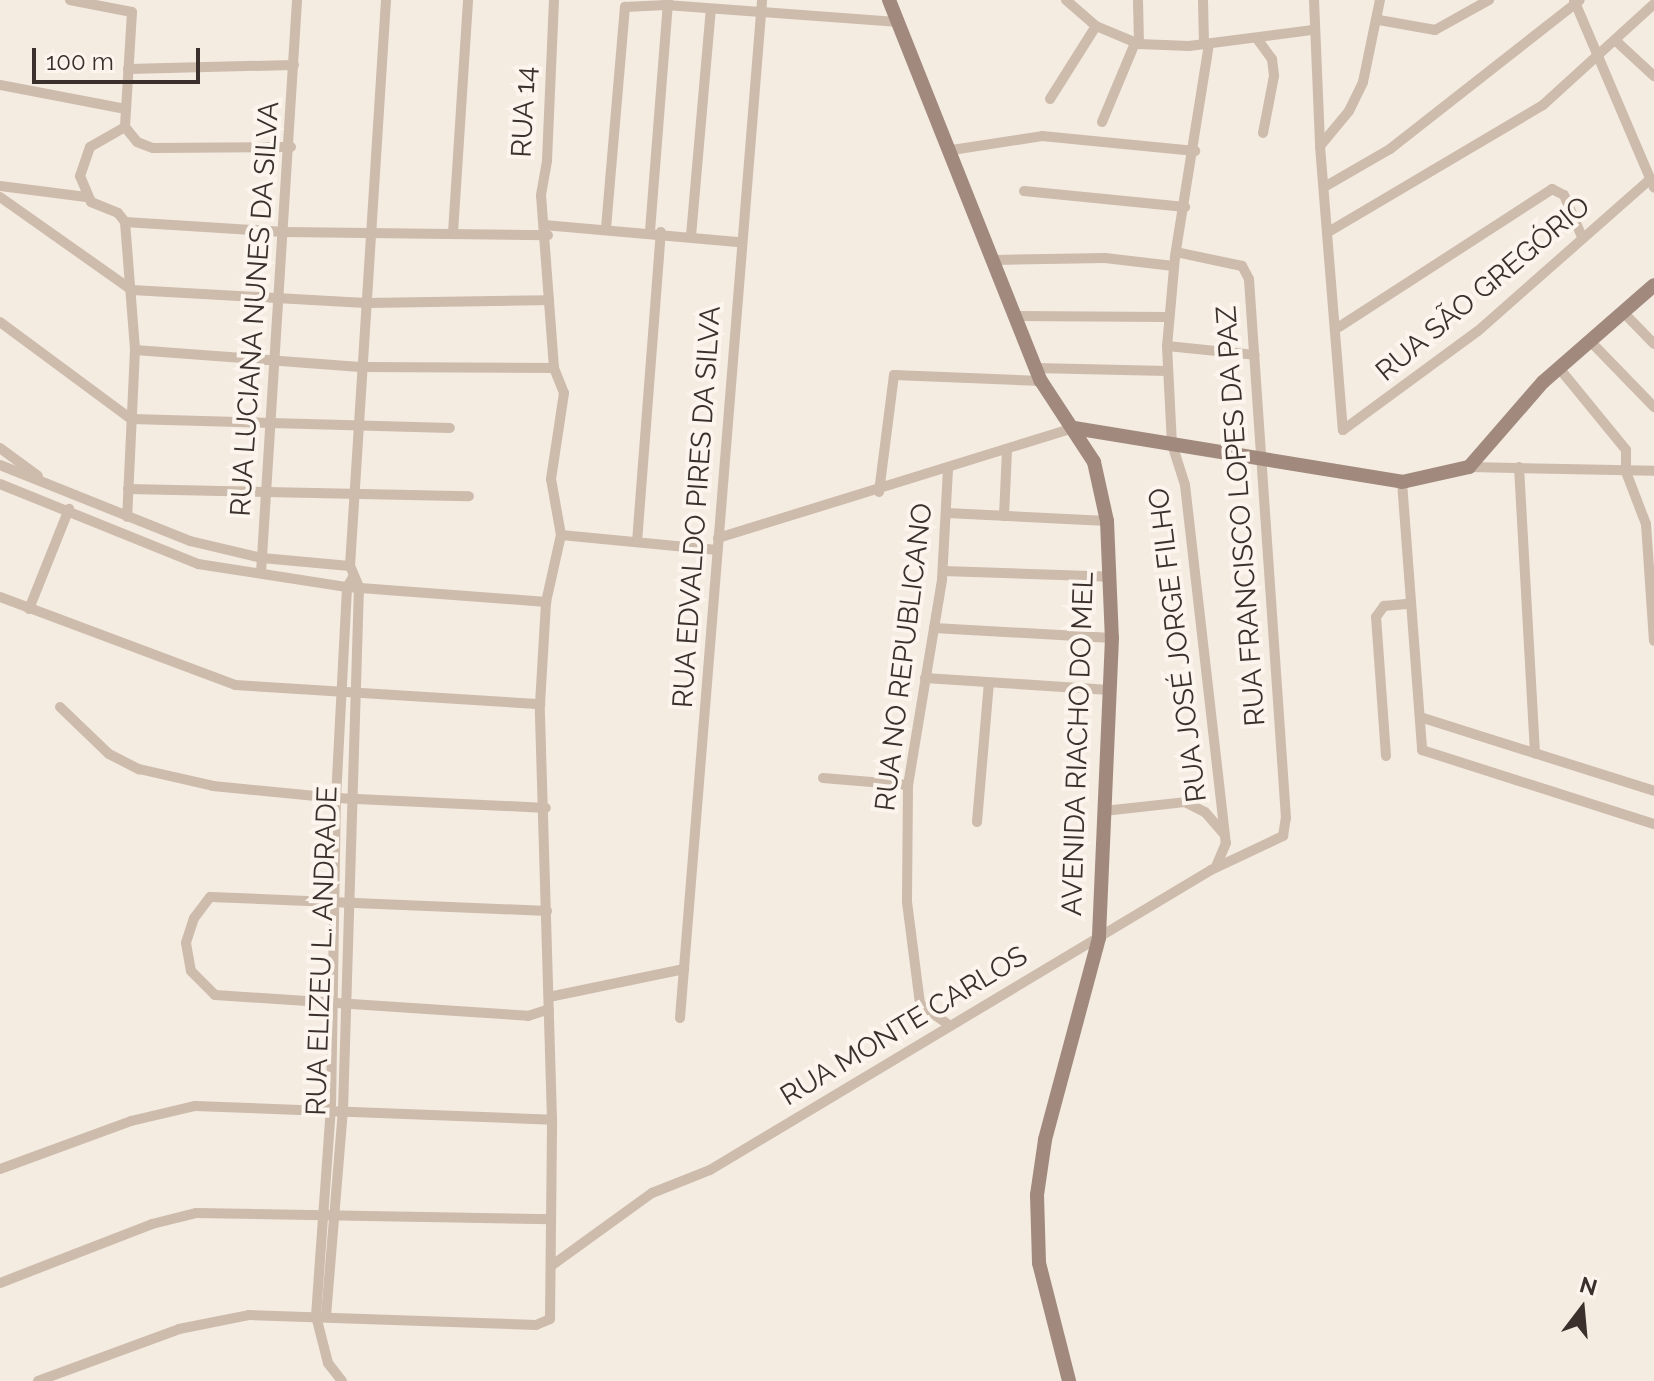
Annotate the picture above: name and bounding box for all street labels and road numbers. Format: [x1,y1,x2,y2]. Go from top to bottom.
street label: RUA 14 [505,65,543,159]
street label: RUA LUCIANA NUNES DA SILVA [224,99,286,519]
street label: RUA SÃO GREGÓRIO [1369,189,1597,389]
street label: RUA EDVALDO PIRES DA SILVA [666,304,728,710]
street label: RUA FRANCISCO LOPES DA PAZ [1209,304,1273,728]
street label: RUA JOSÉ JORGE FILHO [1142,485,1214,805]
street label: RUA NO REPUBLICANO [868,501,940,813]
street label: AVENIDA RIACHO DO MEL [1055,571,1101,917]
street label: RUA ELIZEU L. ANDRADE [299,785,345,1117]
street label: RUA MONTE CARLOS [774,939,1034,1113]

